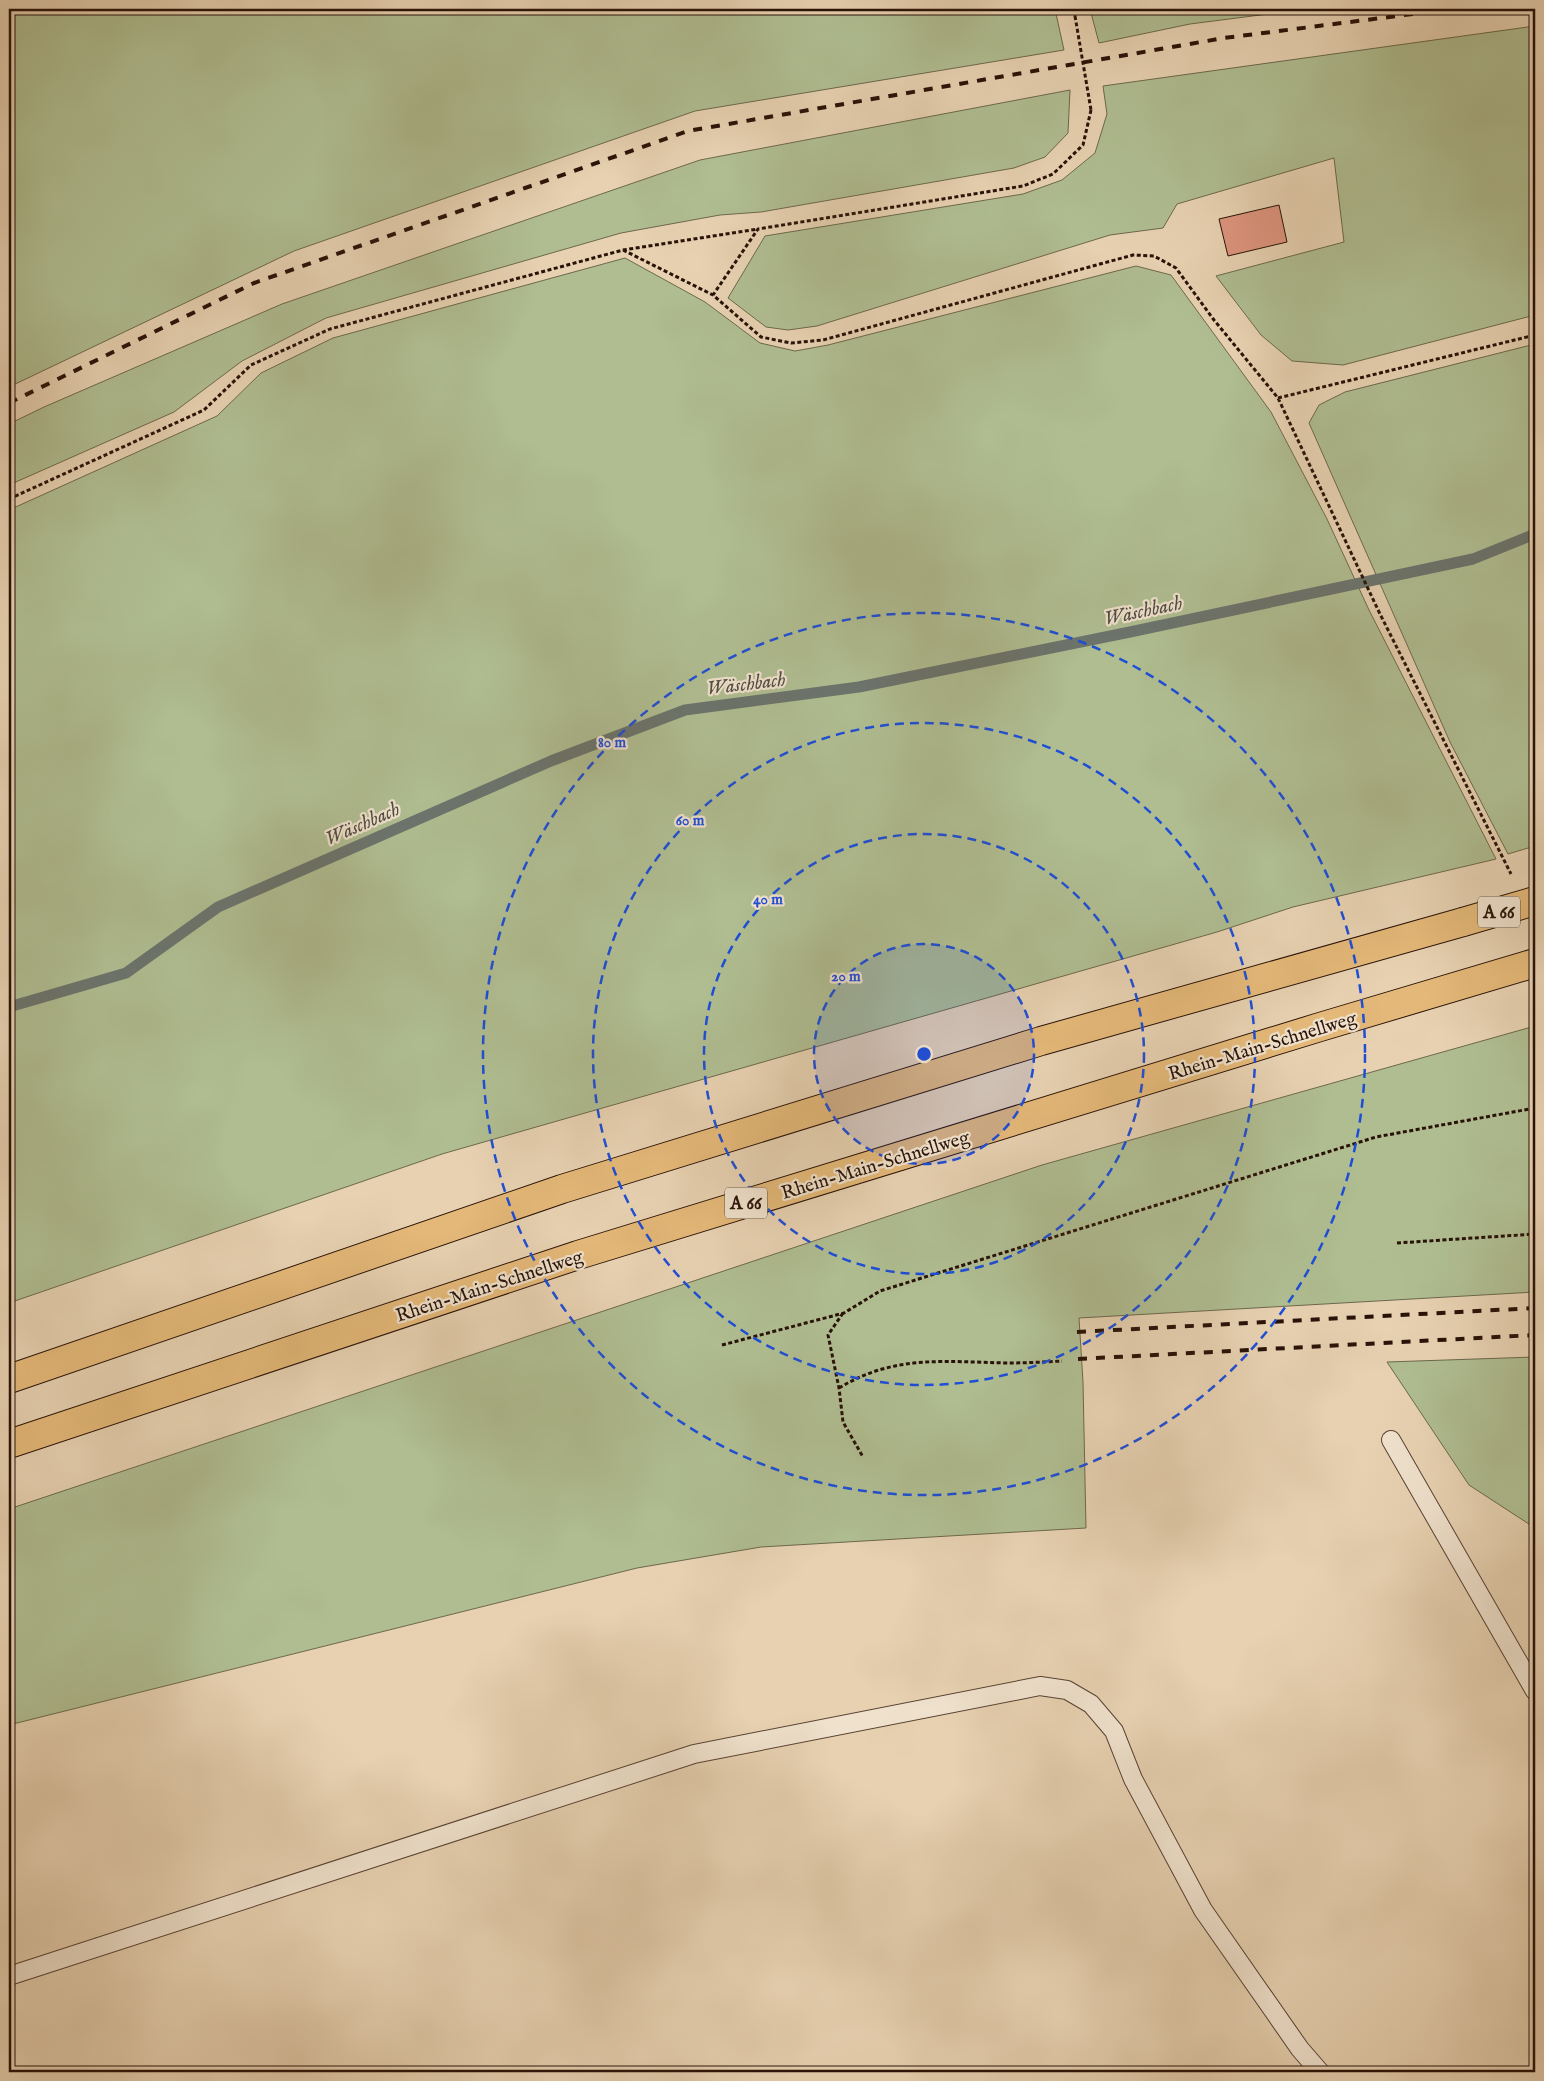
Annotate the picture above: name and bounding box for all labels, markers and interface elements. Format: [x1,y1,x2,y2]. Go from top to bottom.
water label: Wäschbach [1102,591,1185,632]
water label: Wäschbach [705,667,788,702]
text: 80 m [598,733,626,752]
water label: Wäschbach [321,797,404,852]
text: 60 m [676,811,705,830]
text: 40 m [753,890,783,909]
road number: A 66 [1478,896,1520,928]
text: 20 m [831,967,861,986]
street label: Rhein-Main-Schnellweg [1166,1007,1360,1087]
centre of rings [915,1045,933,1063]
street label: Rhein-Main-Schnellweg [779,1126,973,1206]
road number: A 66 [725,1188,767,1218]
street label: Rhein-Main-Schnellweg [393,1245,587,1329]

